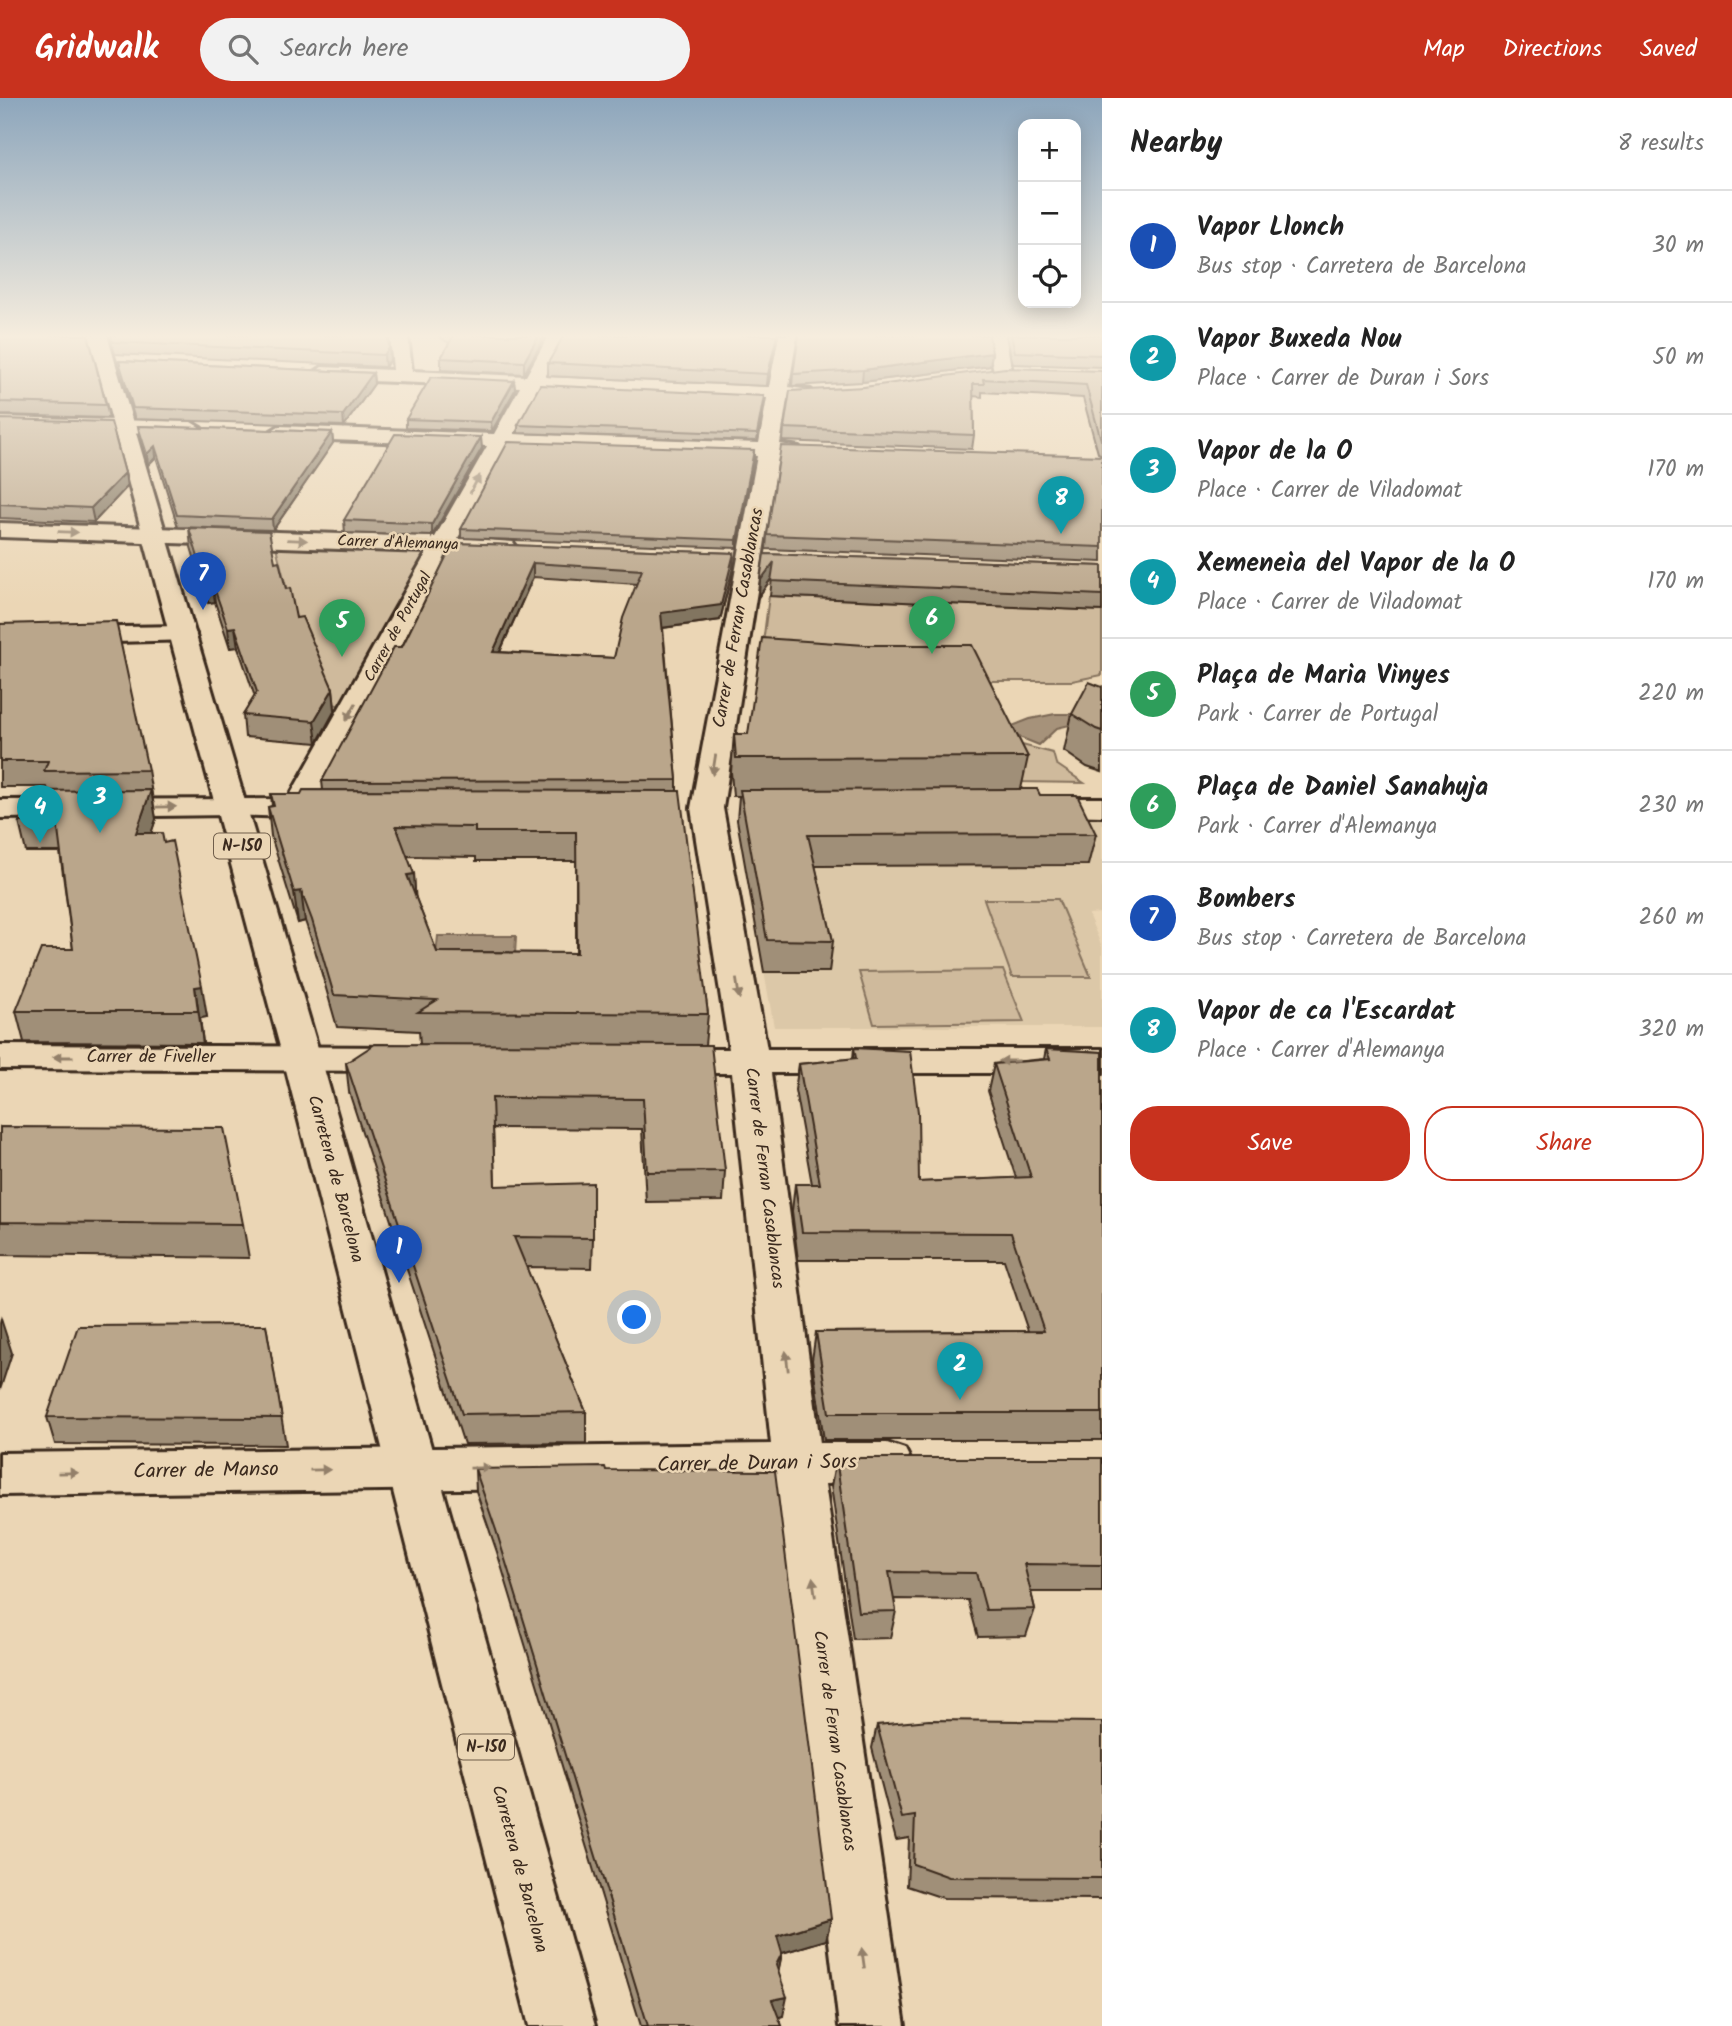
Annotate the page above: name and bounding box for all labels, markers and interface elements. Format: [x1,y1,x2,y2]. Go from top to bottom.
search box [200,18,690,81]
text: Gridwalk [35,23,158,76]
text: Search here [280,28,409,70]
icon: search [224,30,262,68]
text: Map [1423,30,1465,69]
text: Directions [1503,30,1602,69]
text: Saved [1640,30,1697,69]
map controls [1018,119,1081,308]
button: + [1018,119,1081,182]
text: Nearby [1130,120,1222,168]
text: 8 results [1618,126,1704,162]
button: − [1018,182,1081,245]
text: Vapor Llonch [1197,207,1344,249]
text: 1 [1150,228,1156,264]
text: 30 m [1652,228,1704,264]
button: locate [1018,245,1081,308]
text: Bus stop · Carretera de Barcelona [1197,249,1527,285]
text: Vapor Buxeda Nou [1197,319,1401,361]
text: 2 [1146,340,1160,376]
text: 50 m [1653,340,1704,376]
text: Place · Carrer de Duran i Sors [1197,361,1489,397]
text: Vapor de la O [1197,431,1352,473]
text: 3 [1147,452,1159,488]
text: 170 m [1647,452,1704,488]
text: Place · Carrer de Viladomat [1197,473,1462,509]
one-way arrow [469,474,481,494]
pin: 8 [1038,476,1084,534]
street label: Carrer de Ferran Casablancas [705,505,773,730]
one-way arrow [57,526,79,538]
street label: Carrer d'Alemanya [337,528,459,558]
one-way arrow [286,534,308,545]
text: Xemeneia del Vapor de la O [1197,543,1515,585]
pin: 7 [180,552,226,610]
text: 4 [1147,564,1159,600]
text: 170 m [1647,564,1704,600]
street label: Carrer de Portugal [357,567,439,687]
text: Place · Carrer de Viladomat [1197,585,1462,621]
pin: 6 [909,596,955,654]
pin: 5 [319,599,365,657]
text: Plaça de Maria Vinyes [1197,655,1450,697]
text: 5 [1147,676,1159,712]
text: 220 m [1638,676,1704,712]
text: Park · Carrer de Portugal [1197,697,1438,733]
one-way arrow [346,702,358,722]
one-way arrow [708,754,719,776]
text: Plaça de Daniel Sanahuja [1197,767,1488,809]
pin: 3 [77,775,123,833]
pin: 4 [17,785,63,843]
text: 6 [1147,788,1159,824]
text: 230 m [1638,788,1704,824]
one-way arrow [155,801,177,813]
text: Park · Carrer d'Alemanya [1197,809,1437,845]
road number: N-150 [214,834,270,859]
text: Bombers [1197,879,1295,921]
text: 7 [1148,900,1158,936]
text: 260 m [1639,900,1704,936]
text: Bus stop · Carretera de Barcelona [1197,921,1527,957]
one-way arrow [733,978,744,1000]
text: Vapor de ca l'Escardat [1197,991,1456,1033]
text: 8 [1146,1012,1160,1048]
text: 320 m [1638,1012,1704,1048]
text: Place · Carrer d'Alemanya [1197,1033,1445,1069]
street label: Carrer de Fiveller [87,1043,217,1072]
one-way arrow [51,1051,73,1063]
one-way arrow [998,1055,1020,1067]
street label: Carrer de Ferran Casablancas [736,1066,792,1291]
street label: Carretera de Barcelona [299,1092,371,1266]
button: Save [1130,1106,1410,1181]
button: Share [1424,1106,1704,1181]
pin: 1 [376,1225,422,1283]
your location [617,1300,651,1334]
pin: 2 [937,1342,983,1400]
one-way arrow [781,1350,792,1372]
street label: Carrer de Duran i Sors [657,1446,857,1482]
street label: Carrer de Manso [133,1453,279,1489]
one-way arrow [469,1462,491,1474]
one-way arrow [309,1464,331,1476]
one-way arrow [57,1467,79,1479]
one-way arrow [808,1576,819,1598]
street label: Carrer de Ferran Casablancas [804,1629,864,1854]
road number: N-150 [458,1735,514,1760]
street label: Carretera de Barcelona [483,1782,555,1956]
one-way arrow [857,1947,868,1969]

